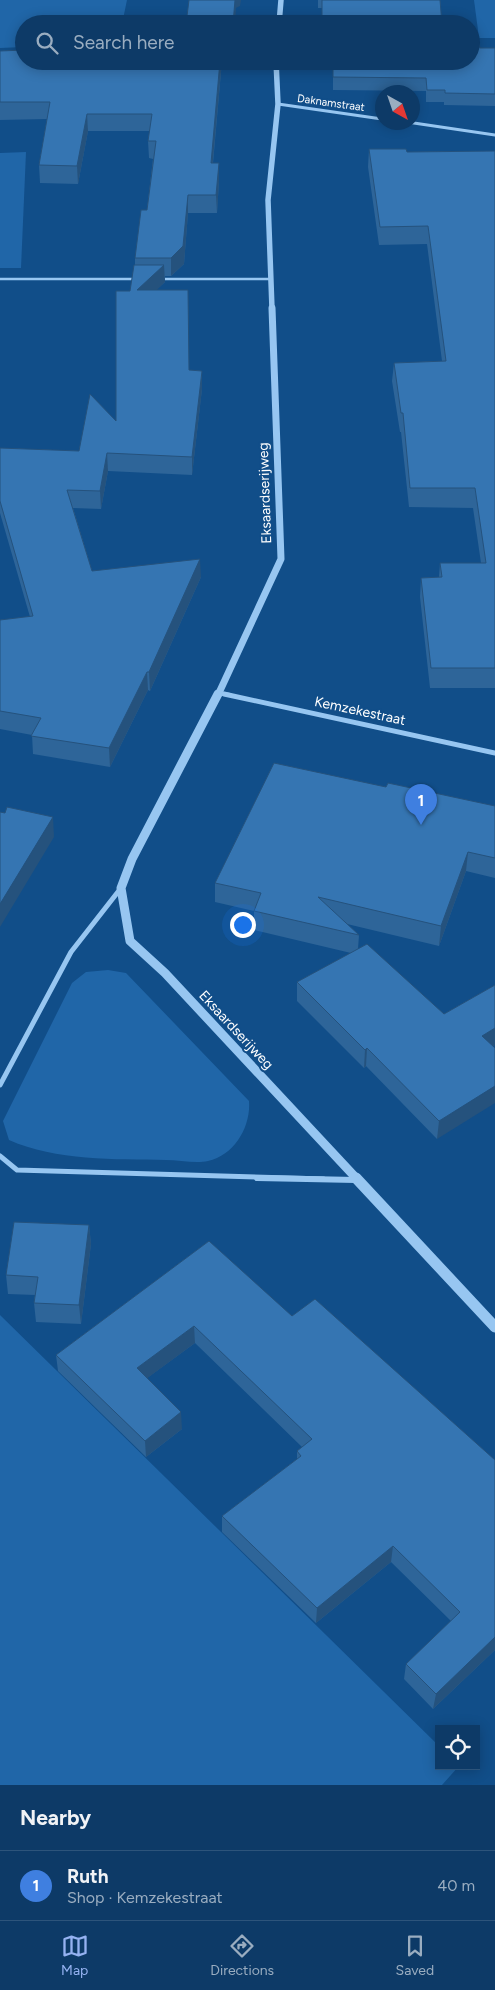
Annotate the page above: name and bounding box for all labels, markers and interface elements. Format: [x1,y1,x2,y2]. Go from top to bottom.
search box [15,15,480,70]
icon: search [33,29,61,57]
text: Search here [73,31,175,54]
north arrow [375,85,420,130]
street label: Daknamstraat [296,92,366,114]
street label: Eksaardserijweg [255,442,275,544]
street label: Kemzekestraat [313,693,407,729]
pin: 1 [405,784,437,825]
your location [230,912,256,938]
street label: Eksaardserijweg [195,987,277,1073]
map controls [435,1725,480,1770]
button: locate [435,1725,480,1770]
text: Nearby [20,1805,91,1830]
text: Ruth [67,1865,109,1888]
text: 1 [33,1876,39,1895]
text: 40 m [437,1876,475,1895]
text: Shop · Kemzekestraat [67,1888,223,1907]
tab: Map [61,1932,89,1979]
tab: Directions [210,1932,274,1979]
tab: Saved [396,1932,434,1979]

